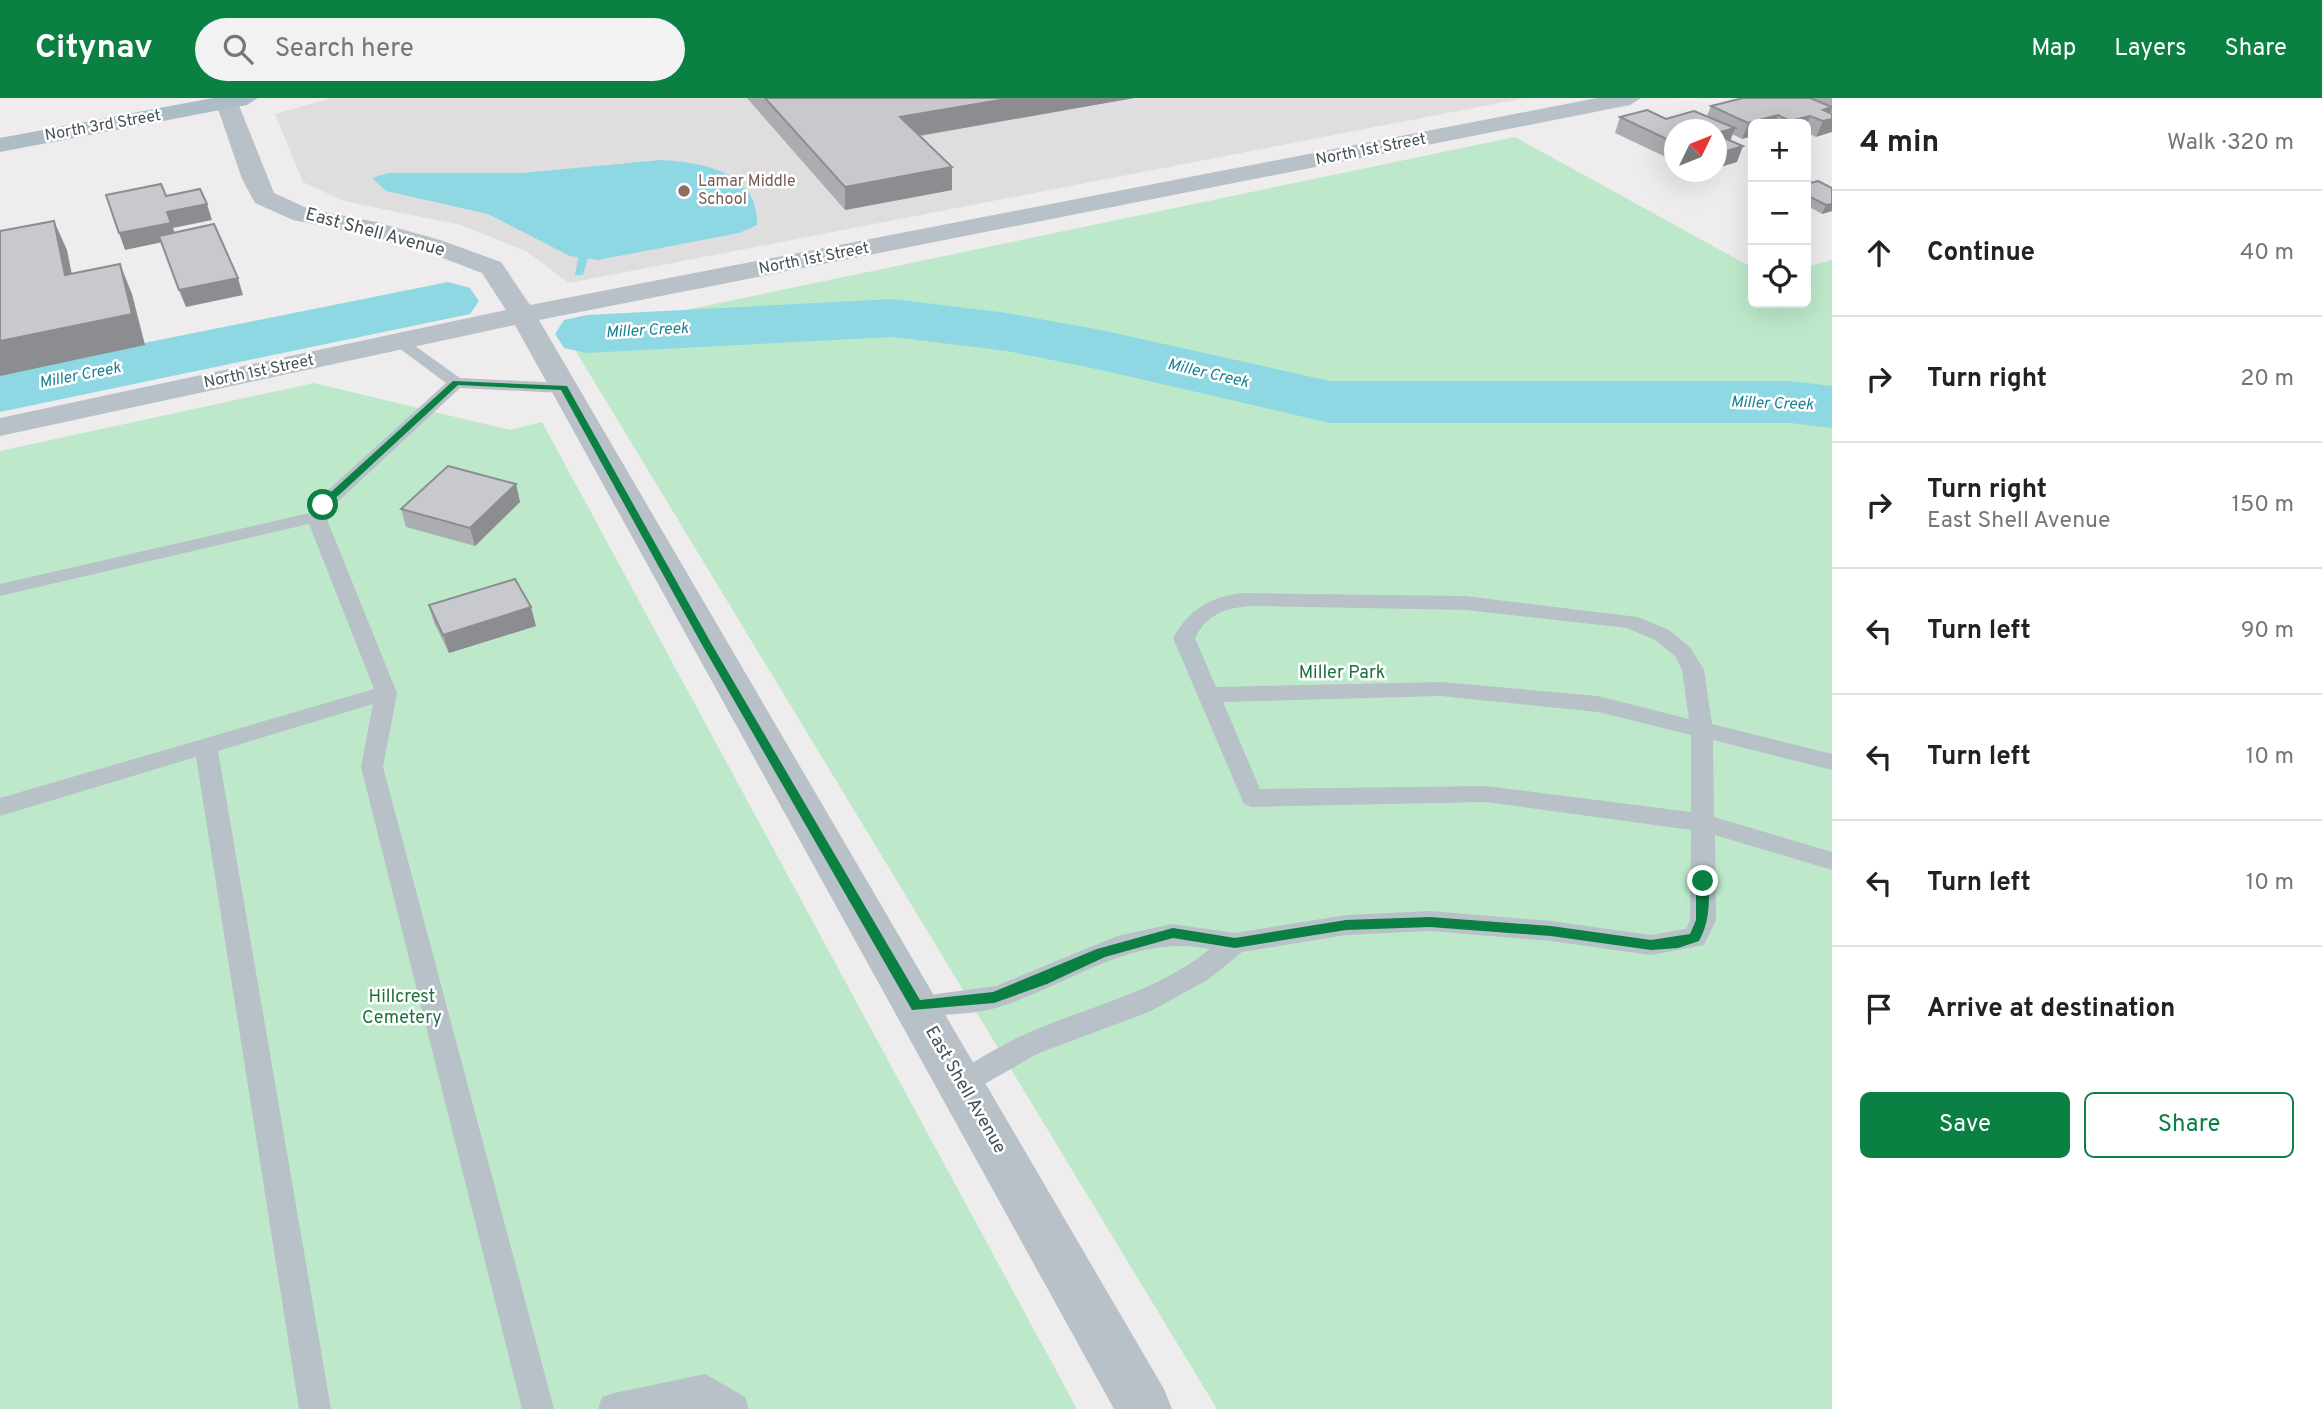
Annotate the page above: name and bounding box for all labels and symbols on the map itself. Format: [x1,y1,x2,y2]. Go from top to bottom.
street label: North 3rd Street [43,106,163,146]
north arrow [1664,119,1727,182]
street label: North 1st Street [1314,129,1428,171]
place label: Lamar Middle School [698,172,796,210]
marker: Lamar Middle School [676,183,692,199]
street label: East Shell Avenue [303,203,447,263]
street label: North 1st Street [757,238,871,280]
water label: Miller Creek [605,319,690,343]
street label: North 1st Street [202,351,316,393]
water label: Miller Creek [1165,355,1251,393]
water label: Miller Creek [37,358,123,394]
water label: Miller Creek [1730,393,1815,415]
route start [307,489,338,520]
park label: Miller Park [1299,662,1385,685]
route end [1687,865,1718,896]
park label: Hillcrest Cemetery [362,986,442,1030]
street label: East Shell Avenue [919,1022,1011,1158]

